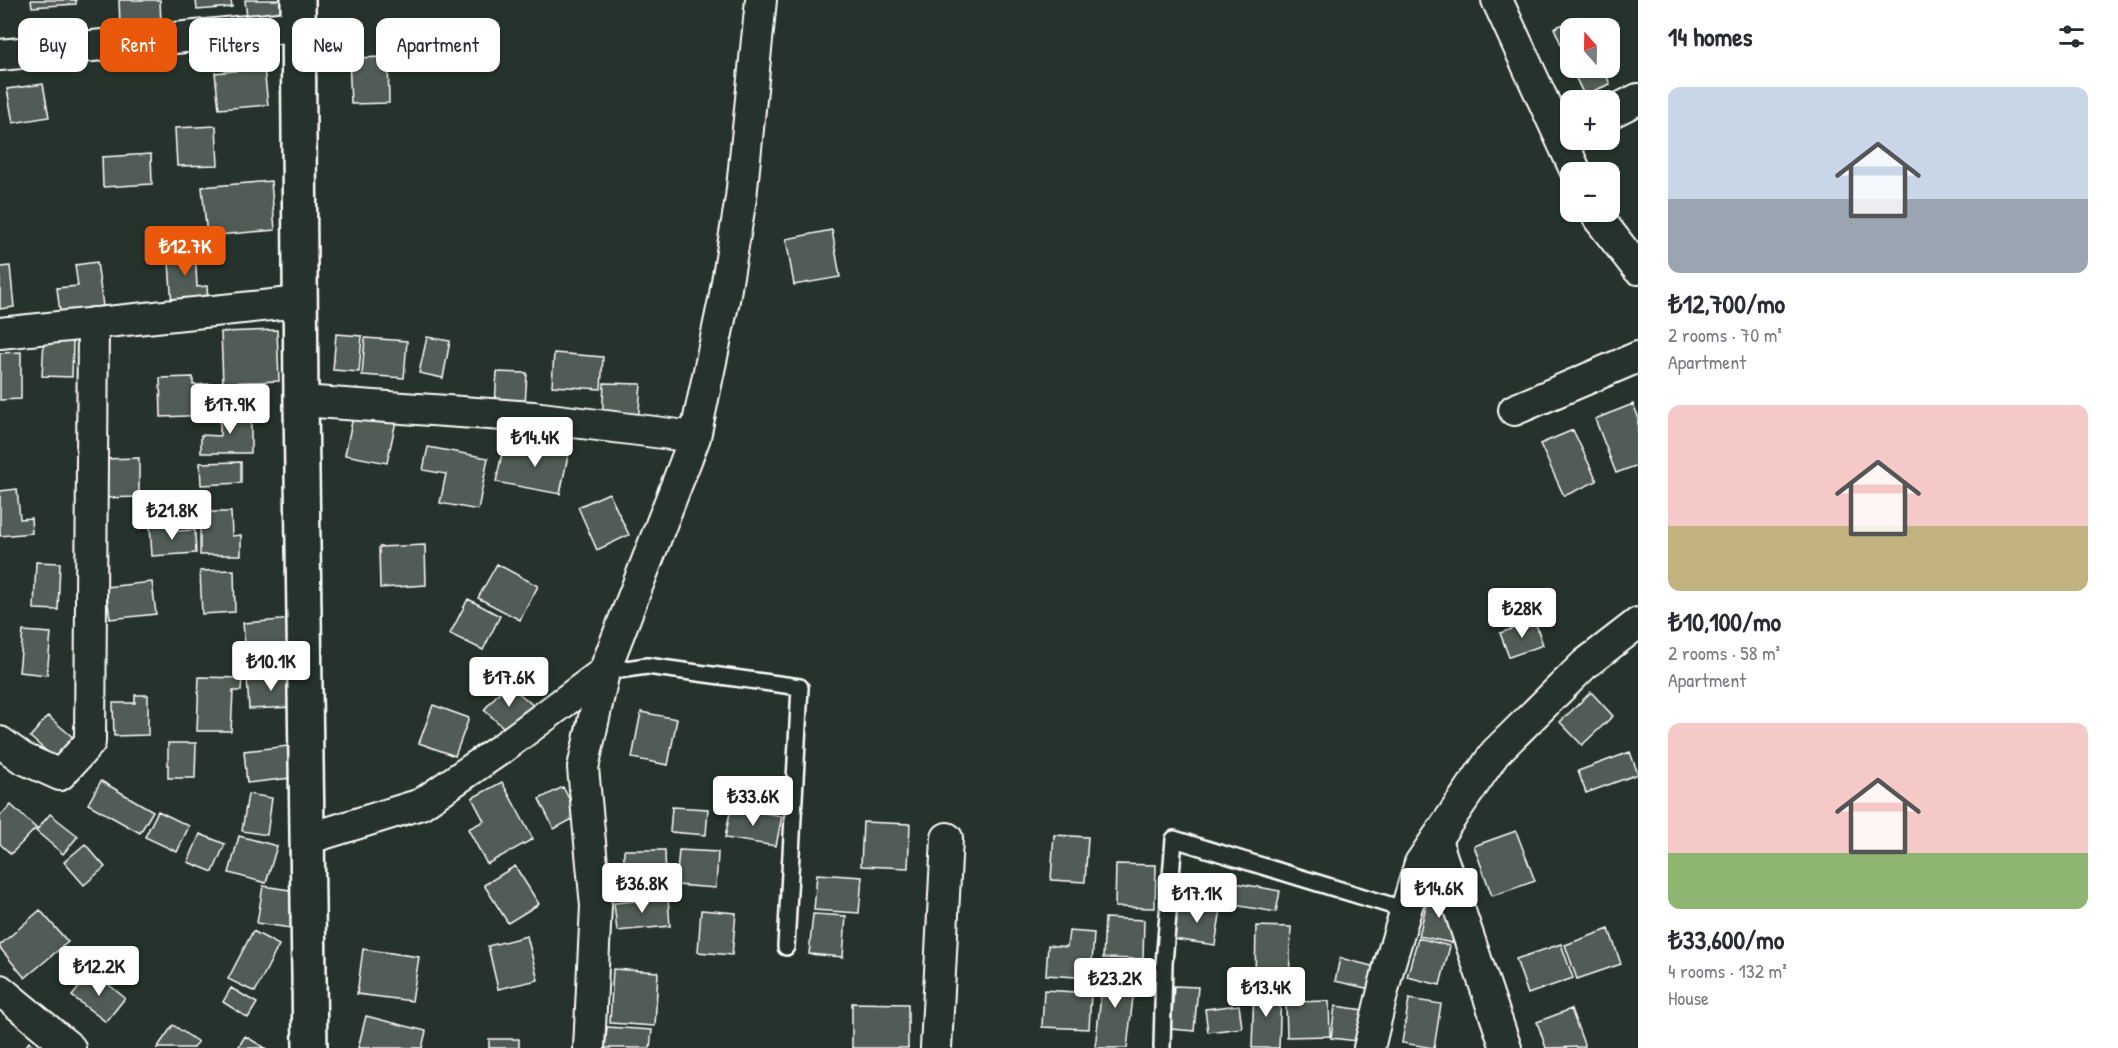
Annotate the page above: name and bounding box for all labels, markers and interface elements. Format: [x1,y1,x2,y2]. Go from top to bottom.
chip: Buy [18,18,88,72]
chip: Rent [100,18,177,72]
chip: Filters [189,18,280,72]
chip: New [292,18,364,72]
chip: Apartment [376,18,500,72]
north arrow [1560,18,1620,78]
map controls [1560,18,1620,222]
text: 14 homes [1668,19,1753,54]
icon: filters [2055,20,2088,53]
button: + [1560,90,1620,150]
icon: home [1824,126,1932,234]
button: − [1560,162,1620,222]
pin: ₺12.7K [136,226,234,277]
text: ₺12.7K [159,232,211,259]
text: ₺12,700/mo [1668,286,1785,321]
text: 2 rooms · 70 m² [1668,321,1782,348]
text: Apartment [1668,348,1746,375]
pin: ₺17.9K [181,384,279,435]
text: ₺17.9K [205,390,255,417]
pin: ₺14.4K [486,417,584,468]
text: ₺14.4K [511,423,559,450]
icon: home [1824,444,1932,552]
pin: ₺21.8K [123,490,221,541]
text: ₺21.8K [146,496,198,523]
pin: ₺28K [1486,588,1558,639]
text: ₺28K [1502,594,1542,621]
text: ₺10,100/mo [1668,604,1781,639]
text: 2 rooms · 58 m² [1668,639,1780,666]
pin: ₺10.1K [222,641,320,692]
text: ₺10.1K [246,647,296,674]
pin: ₺17.6K [460,657,558,708]
text: ₺17.6K [483,663,535,690]
text: Apartment [1668,666,1746,693]
icon: home [1824,762,1932,870]
pin: ₺33.6K [704,776,802,827]
text: ₺33.6K [727,782,779,809]
pin: ₺36.8K [593,863,691,914]
pin: ₺14.6K [1390,868,1488,919]
text: ₺36.8K [616,869,668,896]
pin: ₺17.1K [1148,873,1246,924]
text: ₺14.6K [1415,874,1463,901]
text: ₺17.1K [1172,879,1222,906]
text: ₺33,600/mo [1668,922,1784,957]
pin: ₺12.2K [50,946,148,997]
text: ₺12.2K [73,952,125,979]
text: 4 rooms · 132 m² [1668,957,1787,984]
pin: ₺23.2K [1066,958,1164,1009]
text: ₺23.2K [1088,964,1142,991]
pin: ₺13.4K [1217,967,1315,1018]
text: ₺13.4K [1241,973,1291,1000]
text: House [1668,984,1709,1011]

